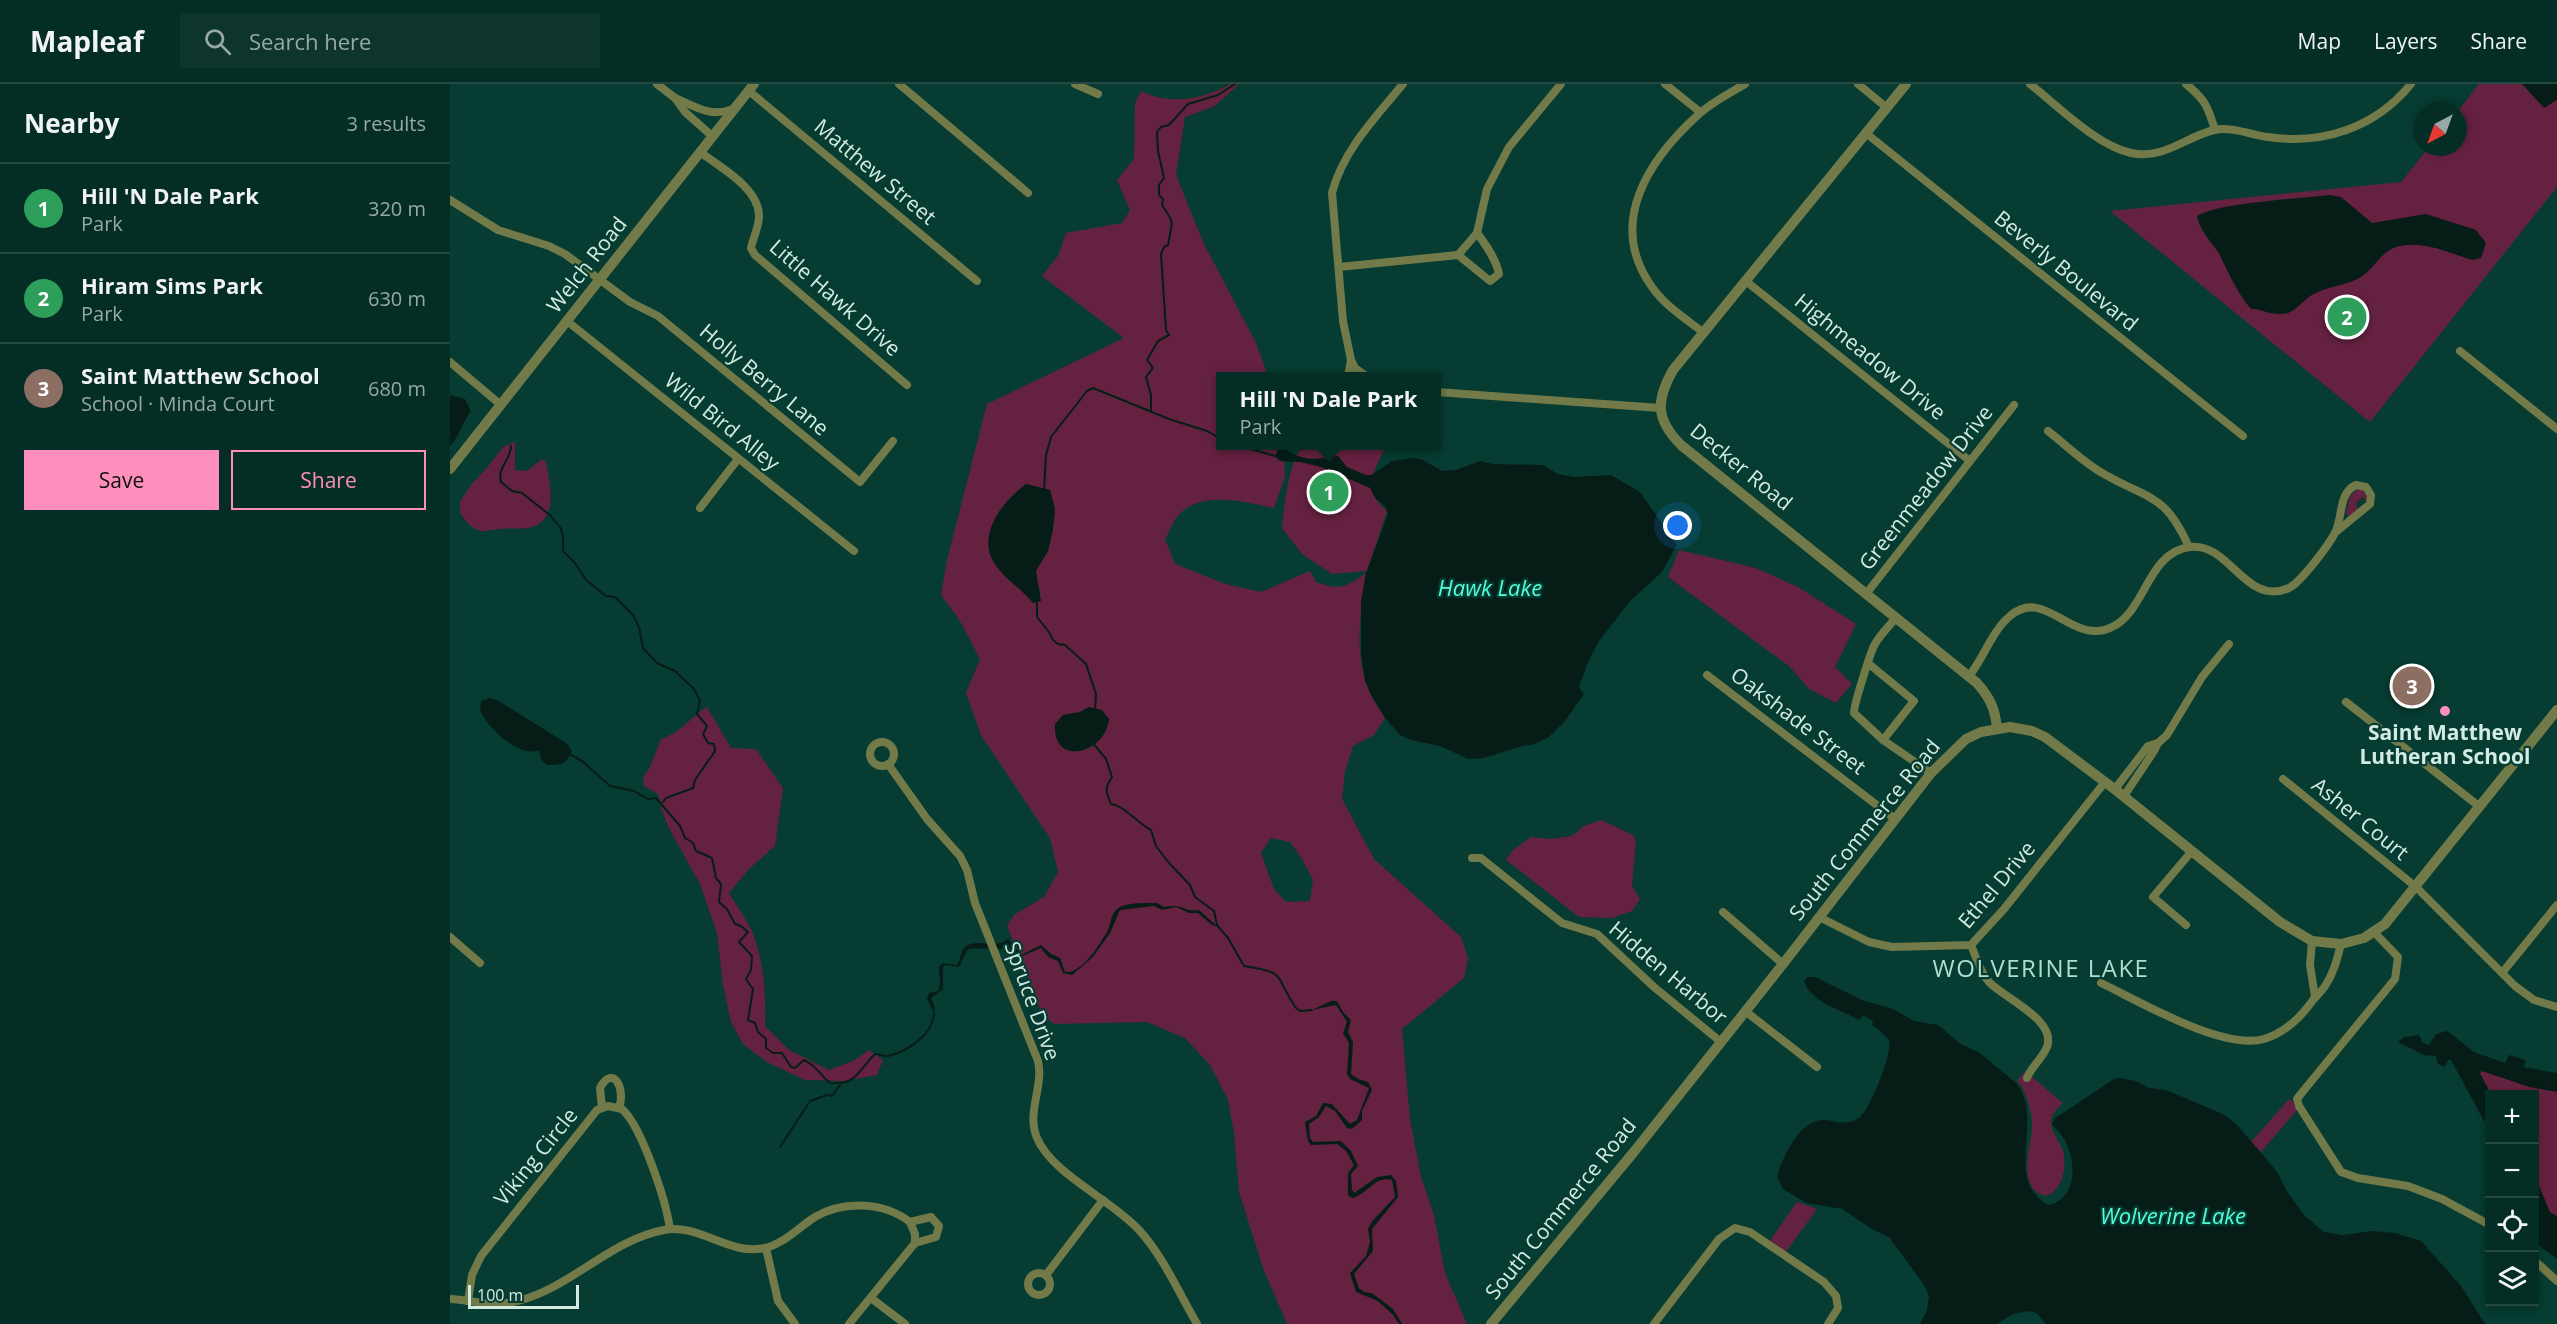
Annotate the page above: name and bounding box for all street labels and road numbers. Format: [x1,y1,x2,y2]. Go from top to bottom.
street label: Matthew Street [809,112,942,230]
street label: Beverly Boulevard [1989,204,2144,337]
street label: Welch Road [540,210,633,318]
street label: Little Hawk Drive [764,233,907,362]
street label: Highmeadow Drive [1789,287,1952,426]
street label: Holly Berry Lane [694,317,835,442]
street label: Wild Bird Alley [659,366,786,477]
street label: Greenmeadow Drive [1852,399,1998,576]
street label: Decker Road [1685,416,1799,516]
street label: Oakshade Street [1725,660,1872,780]
street label: South Commerce Road [1782,733,1946,926]
street label: Asher Court [2306,771,2415,866]
street label: Ethel Drive [1951,835,2041,934]
street label: Hidden Harbor [1604,914,1734,1030]
street label: Spruce Drive [998,937,1067,1064]
street label: Viking Circle [487,1102,583,1211]
street label: South Commerce Road [1478,1112,1642,1305]

